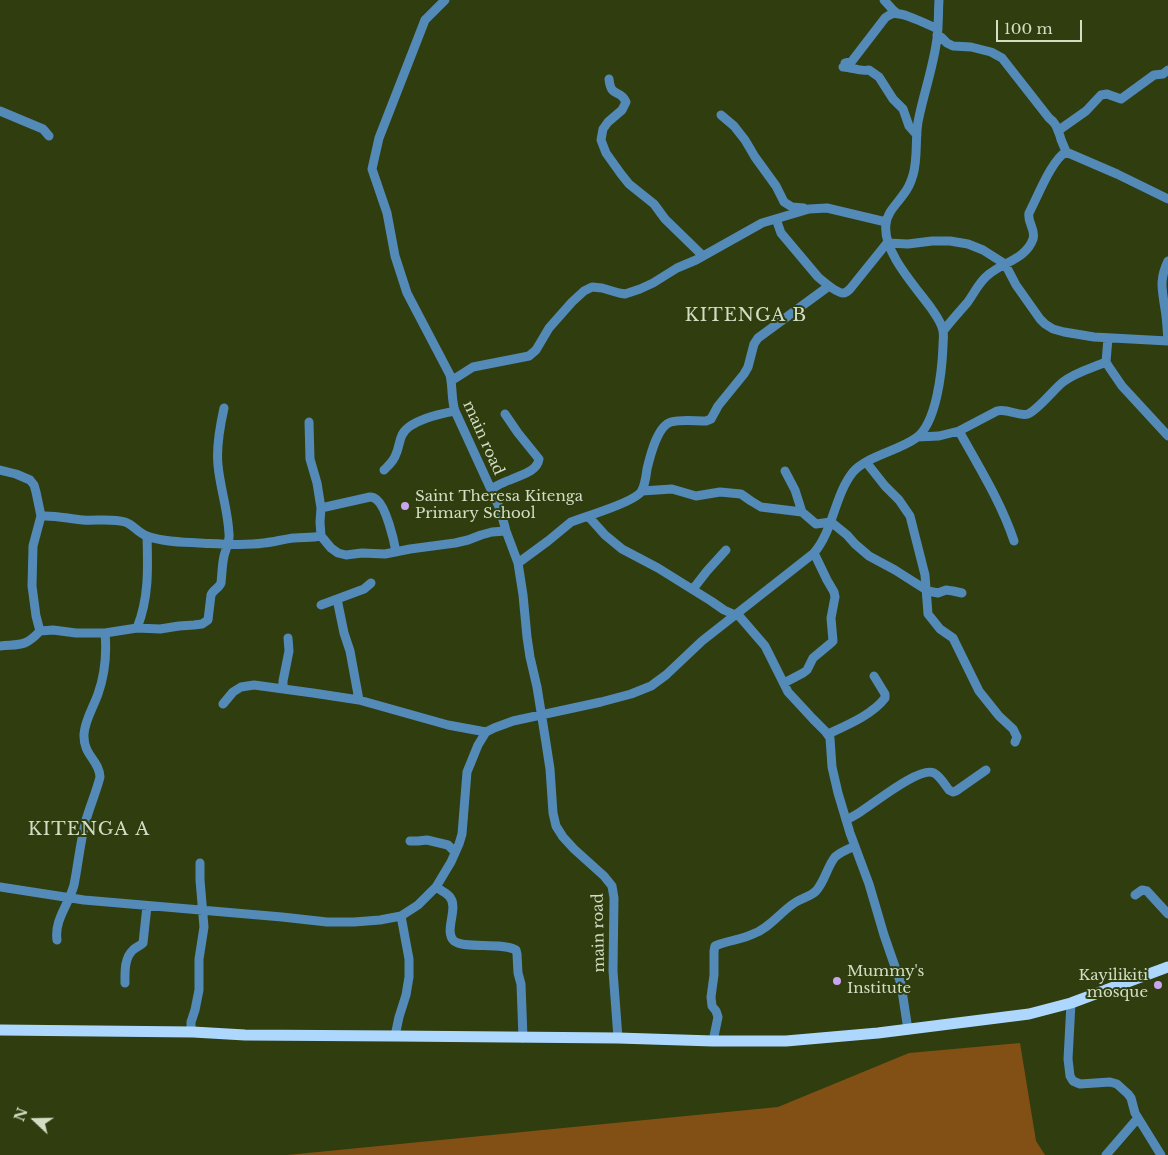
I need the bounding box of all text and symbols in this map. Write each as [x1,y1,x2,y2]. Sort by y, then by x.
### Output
scale bar [998,10,1084,42]
text: 100 m [1004,19,1053,38]
district label: KITENGA B [684,305,808,327]
street label: main road [459,398,507,478]
place label: Saint Theresa Kitenga Primary School [415,488,583,523]
marker: Saint Theresa Kitenga Primary School [399,500,411,512]
district label: KITENGA A [27,819,151,841]
street label: main road [589,893,609,973]
place label: Mummy's Institute [847,963,924,998]
place label: Kayilikiti mosque [1078,967,1148,1002]
marker: Mummy's Institute [831,975,843,987]
marker: Kayilikiti mosque [1152,979,1164,991]
north arrow [10,1095,60,1145]
text: N [10,1105,32,1124]

